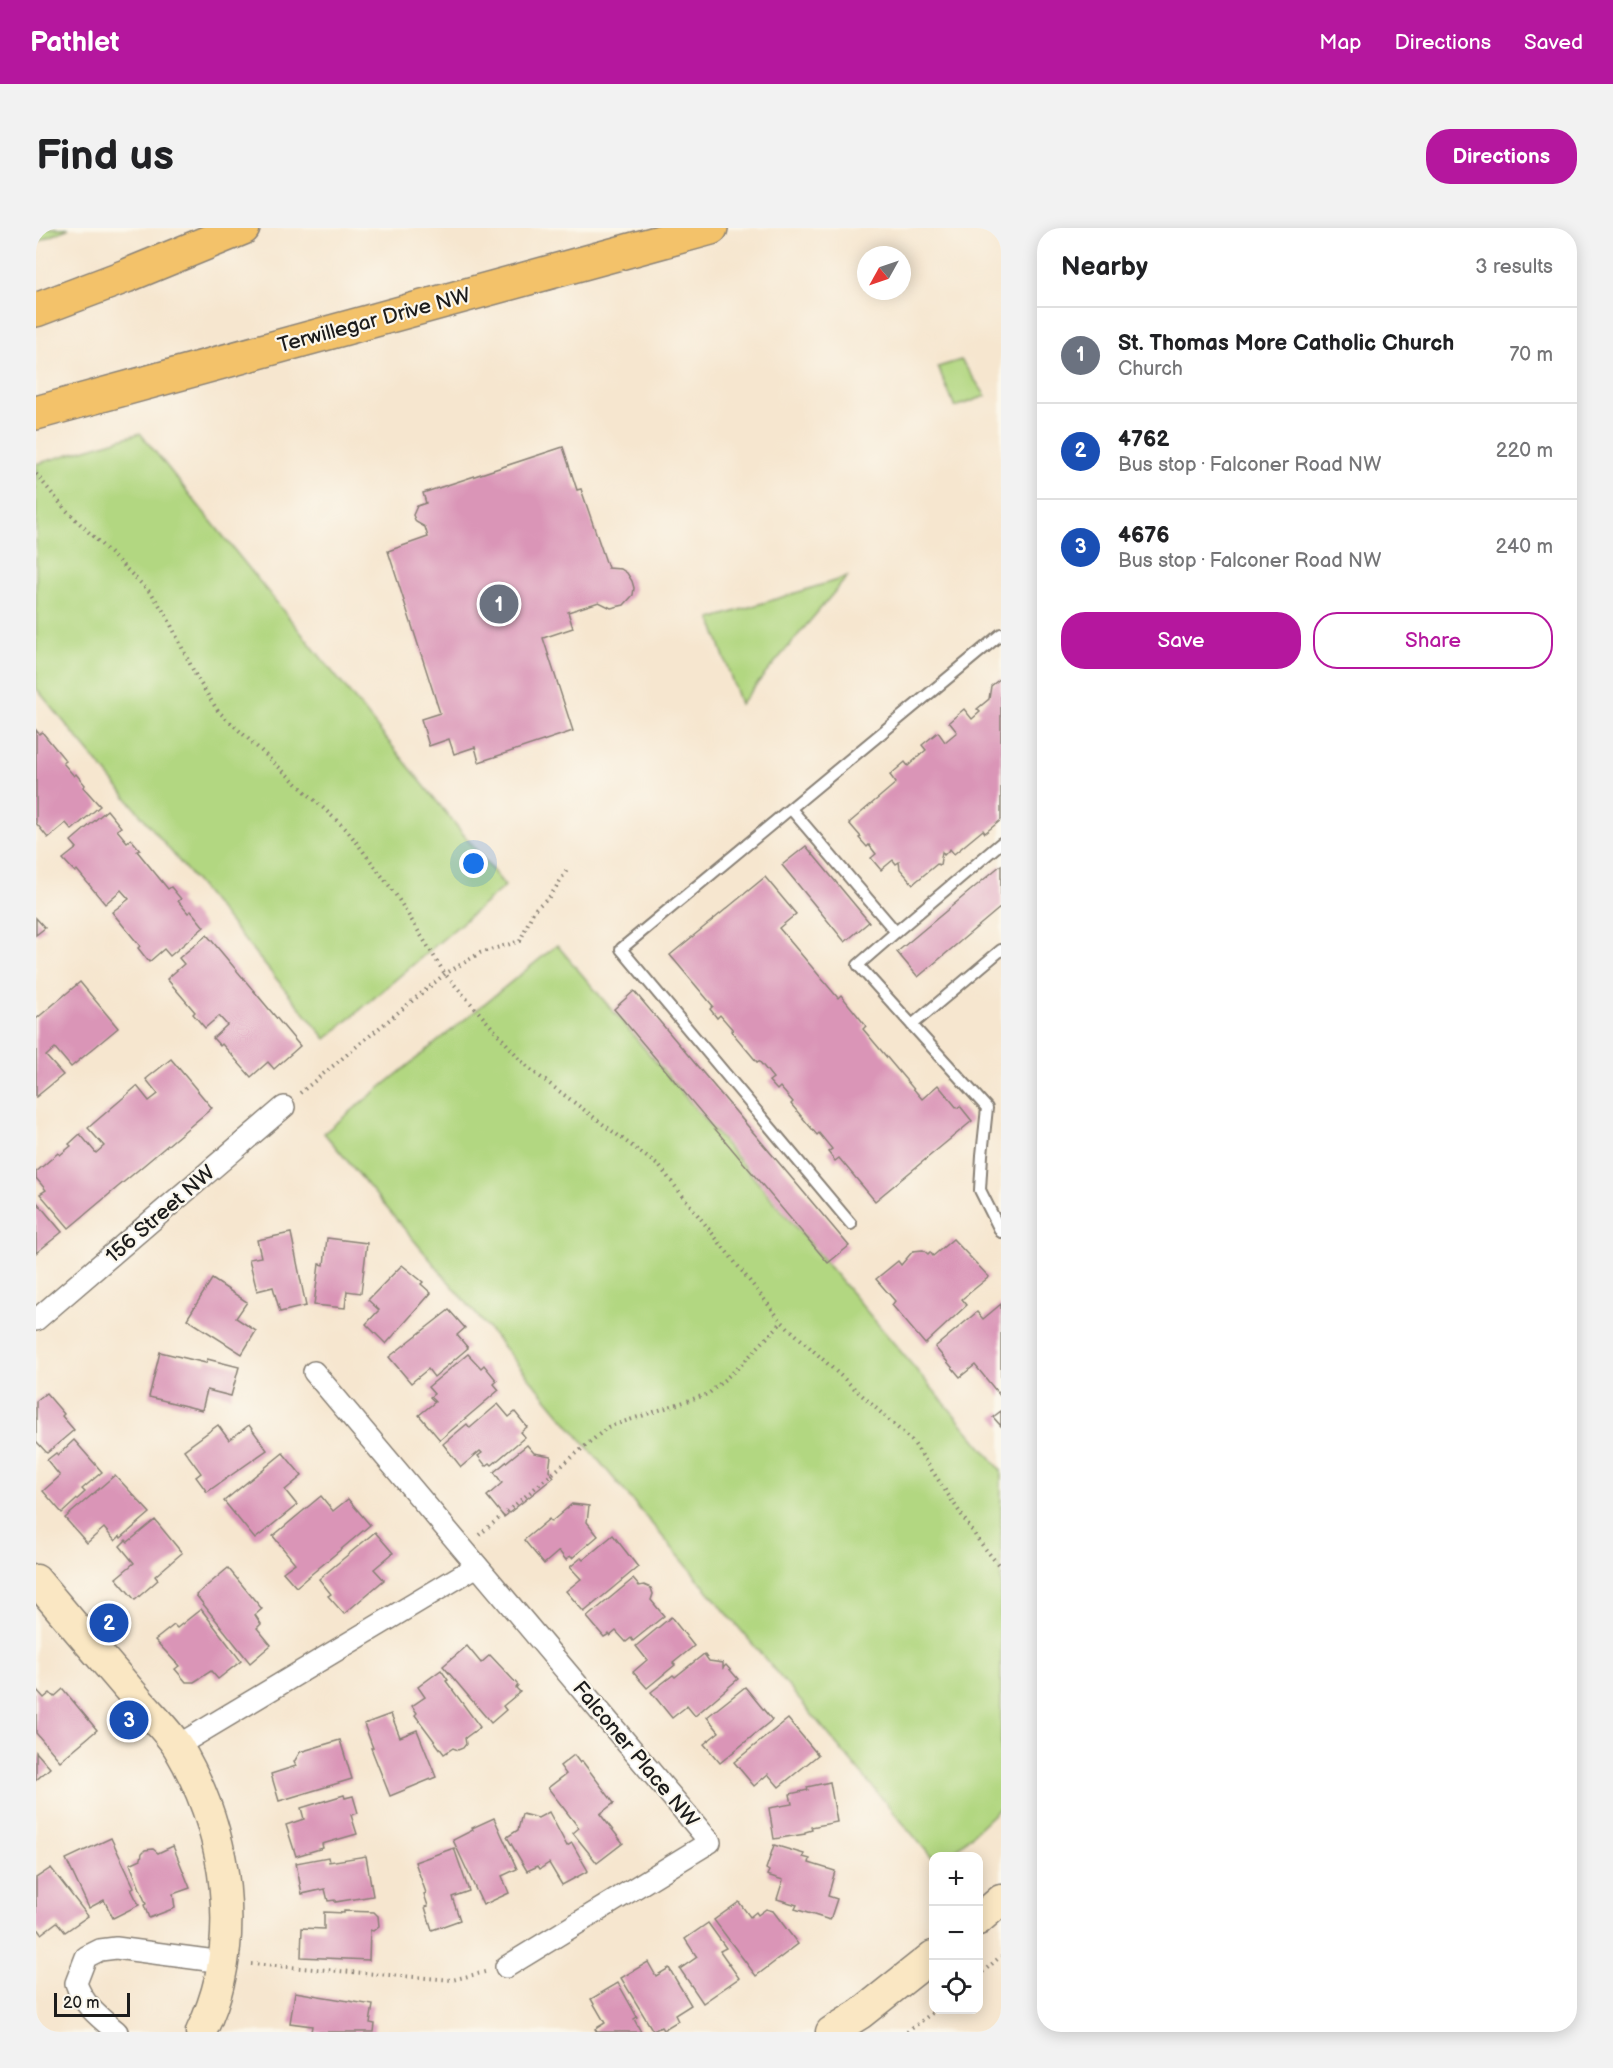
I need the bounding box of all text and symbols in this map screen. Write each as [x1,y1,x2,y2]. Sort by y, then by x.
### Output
text: Pathlet [30,26,119,59]
text: Map [1319,30,1362,55]
text: Directions [1395,30,1491,55]
text: Saved [1524,30,1583,55]
button: Directions [1426,129,1577,184]
text: Find us [36,131,174,182]
north arrow [857,246,911,300]
text: Nearby [1061,252,1148,283]
text: 3 results [1475,255,1553,279]
street label: Terwillegar Drive NW [275,283,473,358]
text: St. Thomas More Catholic Church [1118,330,1454,357]
text: 1 [1076,343,1085,367]
text: 70 m [1509,343,1553,367]
text: Church [1118,357,1183,381]
text: 4762 [1118,426,1169,453]
text: 2 [1075,439,1086,463]
text: 220 m [1496,439,1553,463]
text: Bus stop · Falconer Road NW [1118,453,1382,477]
text: 4676 [1118,522,1170,549]
text: 3 [1075,535,1086,559]
text: 240 m [1496,535,1553,559]
text: Bus stop · Falconer Road NW [1118,549,1382,573]
pin: 1 [480,582,518,626]
button: Save [1061,612,1301,669]
button: Share [1313,612,1553,669]
your location [459,849,488,878]
street label: 156 Street NW [101,1160,220,1269]
pin: 2 [90,1600,128,1646]
street label: Falconer Place NW [567,1676,704,1832]
pin: 3 [110,1698,148,1742]
map controls [929,1852,983,2014]
button: + [929,1852,983,1906]
button: − [929,1906,983,1960]
button: locate [929,1960,983,2014]
scale bar [54,1990,130,2018]
text: 20 m [63,1994,99,2013]

